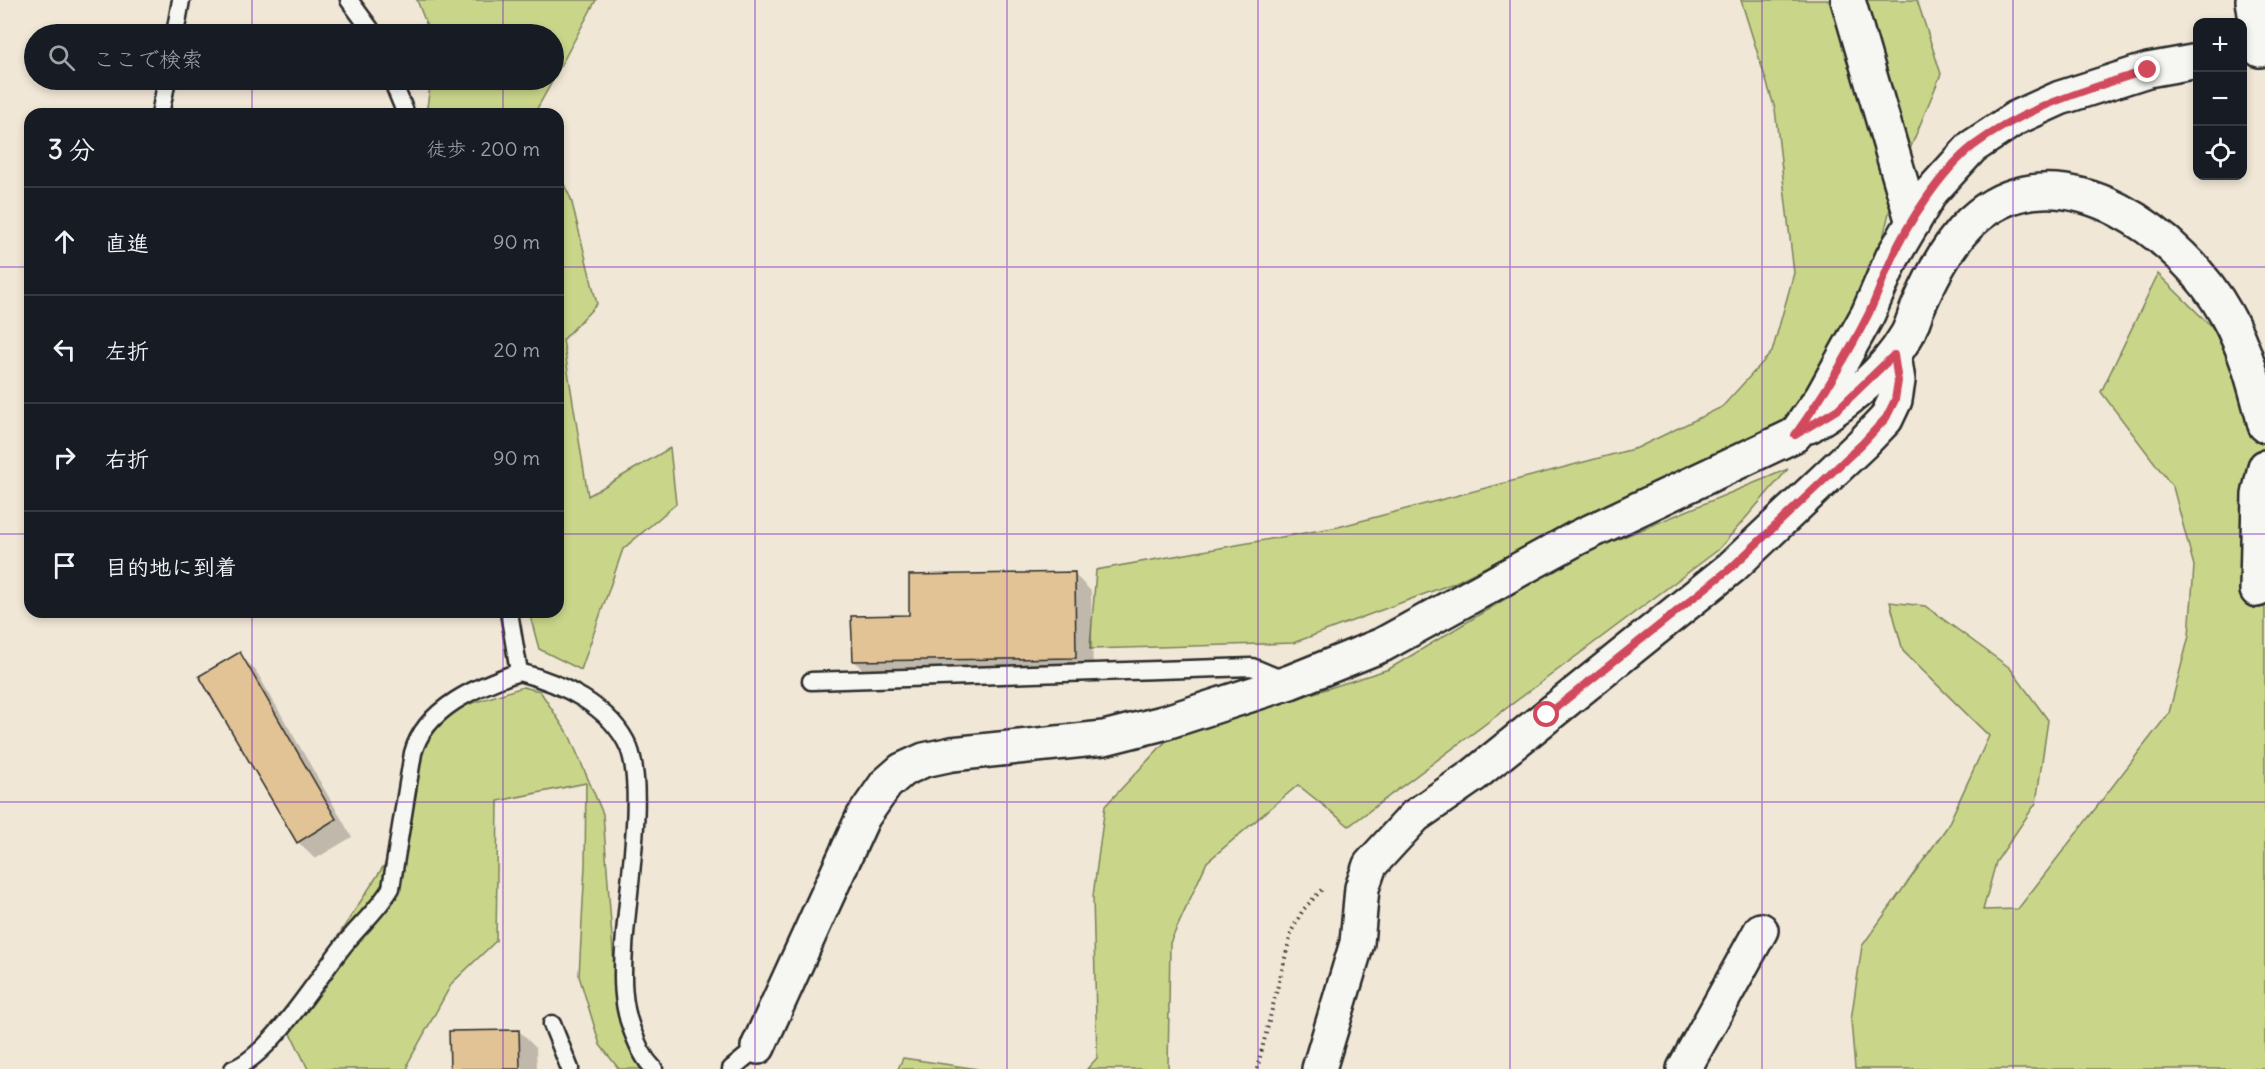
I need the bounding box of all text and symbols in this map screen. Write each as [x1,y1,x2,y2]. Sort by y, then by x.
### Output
map controls [2193,18,2247,180]
button: + [2193,18,2247,72]
search box [24,24,564,90]
icon: search [45,41,78,74]
text: ここで検索 [93,45,203,73]
route end [2134,56,2160,82]
button: − [2193,72,2247,126]
button: locate [2193,126,2247,180]
text: 3 分 [48,133,95,166]
text: 徒歩 · 200 m [426,136,540,161]
icon: ahead [48,225,81,258]
text: 直進 [105,229,149,257]
text: 90 m [493,229,540,254]
icon: left [48,333,81,366]
text: 左折 [105,337,149,365]
text: 20 m [494,337,540,362]
icon: right [48,441,81,474]
text: 右折 [105,445,149,473]
text: 90 m [493,445,540,470]
icon: arrive [48,549,81,582]
text: 目的地に到着 [105,553,237,581]
route start [1533,701,1559,727]

